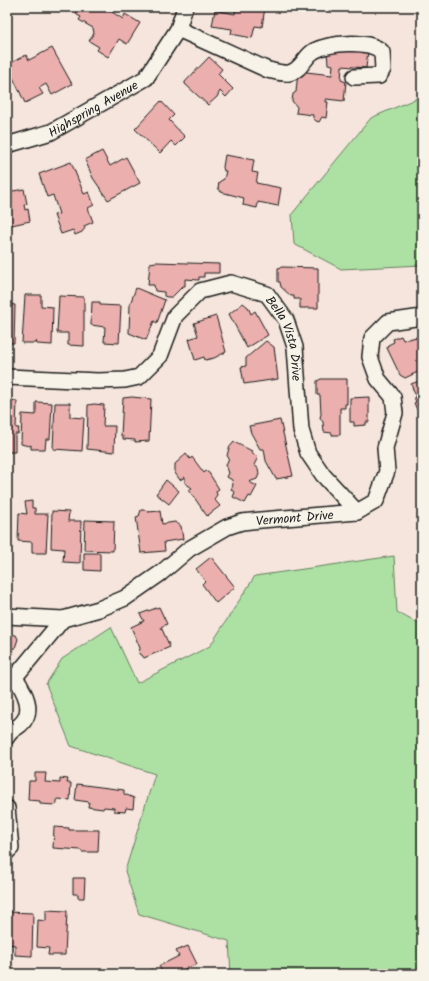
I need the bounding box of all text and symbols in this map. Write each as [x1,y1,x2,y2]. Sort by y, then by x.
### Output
street label: Highspring Avenue [45,75,143,144]
street label: Bella Vista Drive [259,292,306,382]
street label: Vermont Drive [255,505,335,532]

